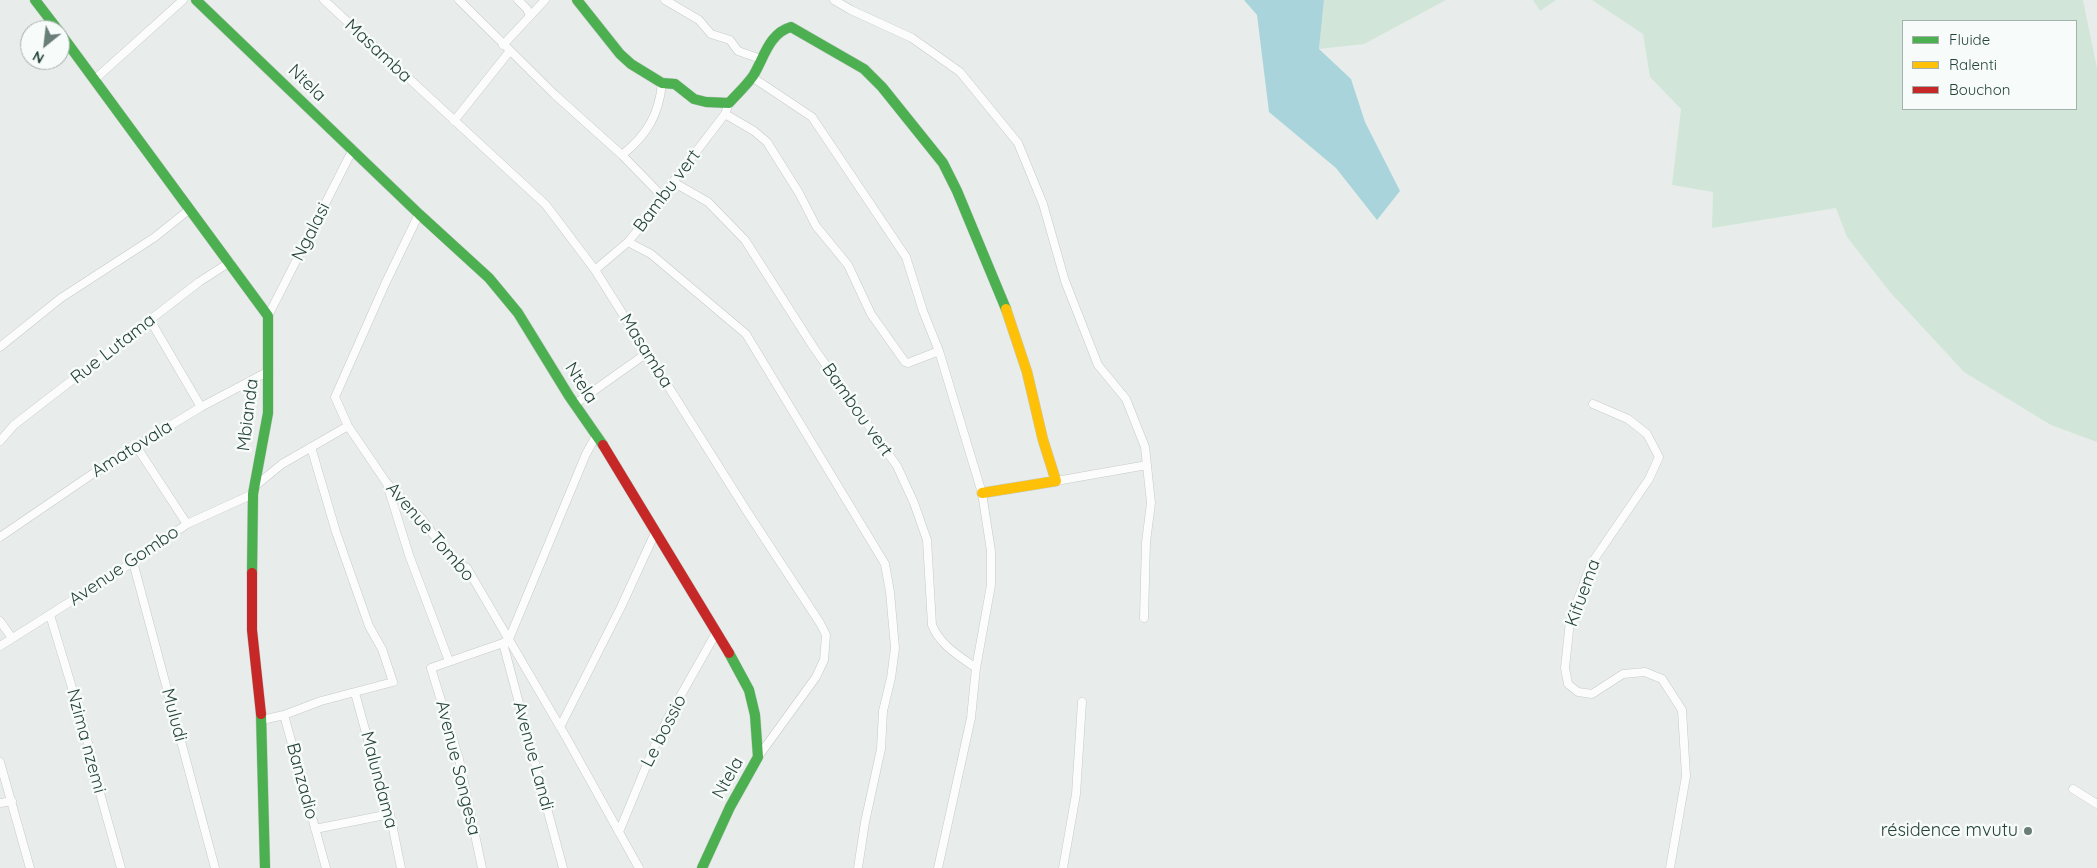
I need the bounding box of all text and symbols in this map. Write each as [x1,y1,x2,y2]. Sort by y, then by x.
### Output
street label: Masamba [340,15,416,87]
north arrow [20,20,70,70]
legend [1902,20,2077,110]
text: Fluide [1949,30,1990,49]
text: N [29,47,47,68]
text: Ralenti [1949,55,1997,74]
street label: Ntela [284,60,330,106]
text: Bouchon [1949,80,2010,99]
street label: Bambu vert [629,145,705,237]
street label: Ngalasi [287,199,335,265]
street label: Rue Lutama [66,309,160,389]
street label: Masamba [615,310,677,392]
street label: Ntela [560,359,602,407]
street label: Bambou vert [817,359,897,461]
street label: Mbianda [233,378,263,452]
street label: Amatovala [88,416,176,482]
street label: Avenue Tombo [381,478,479,586]
street label: Avenue Gombo [65,521,183,611]
street label: Kifuema [1561,556,1605,630]
street label: Nzima nzemi [62,686,110,796]
street label: Muludi [157,686,191,744]
street label: Le bossio [637,691,691,771]
street label: Avenue Songesa [431,698,485,838]
street label: Avenue Landi [508,699,558,813]
street label: Malundama [356,729,402,831]
street label: Banzadio [281,740,323,822]
street label: Ntela [708,753,748,803]
place label: résidence mvutu [1881,820,2018,842]
marker: résidence mvutu [2022,825,2034,837]

